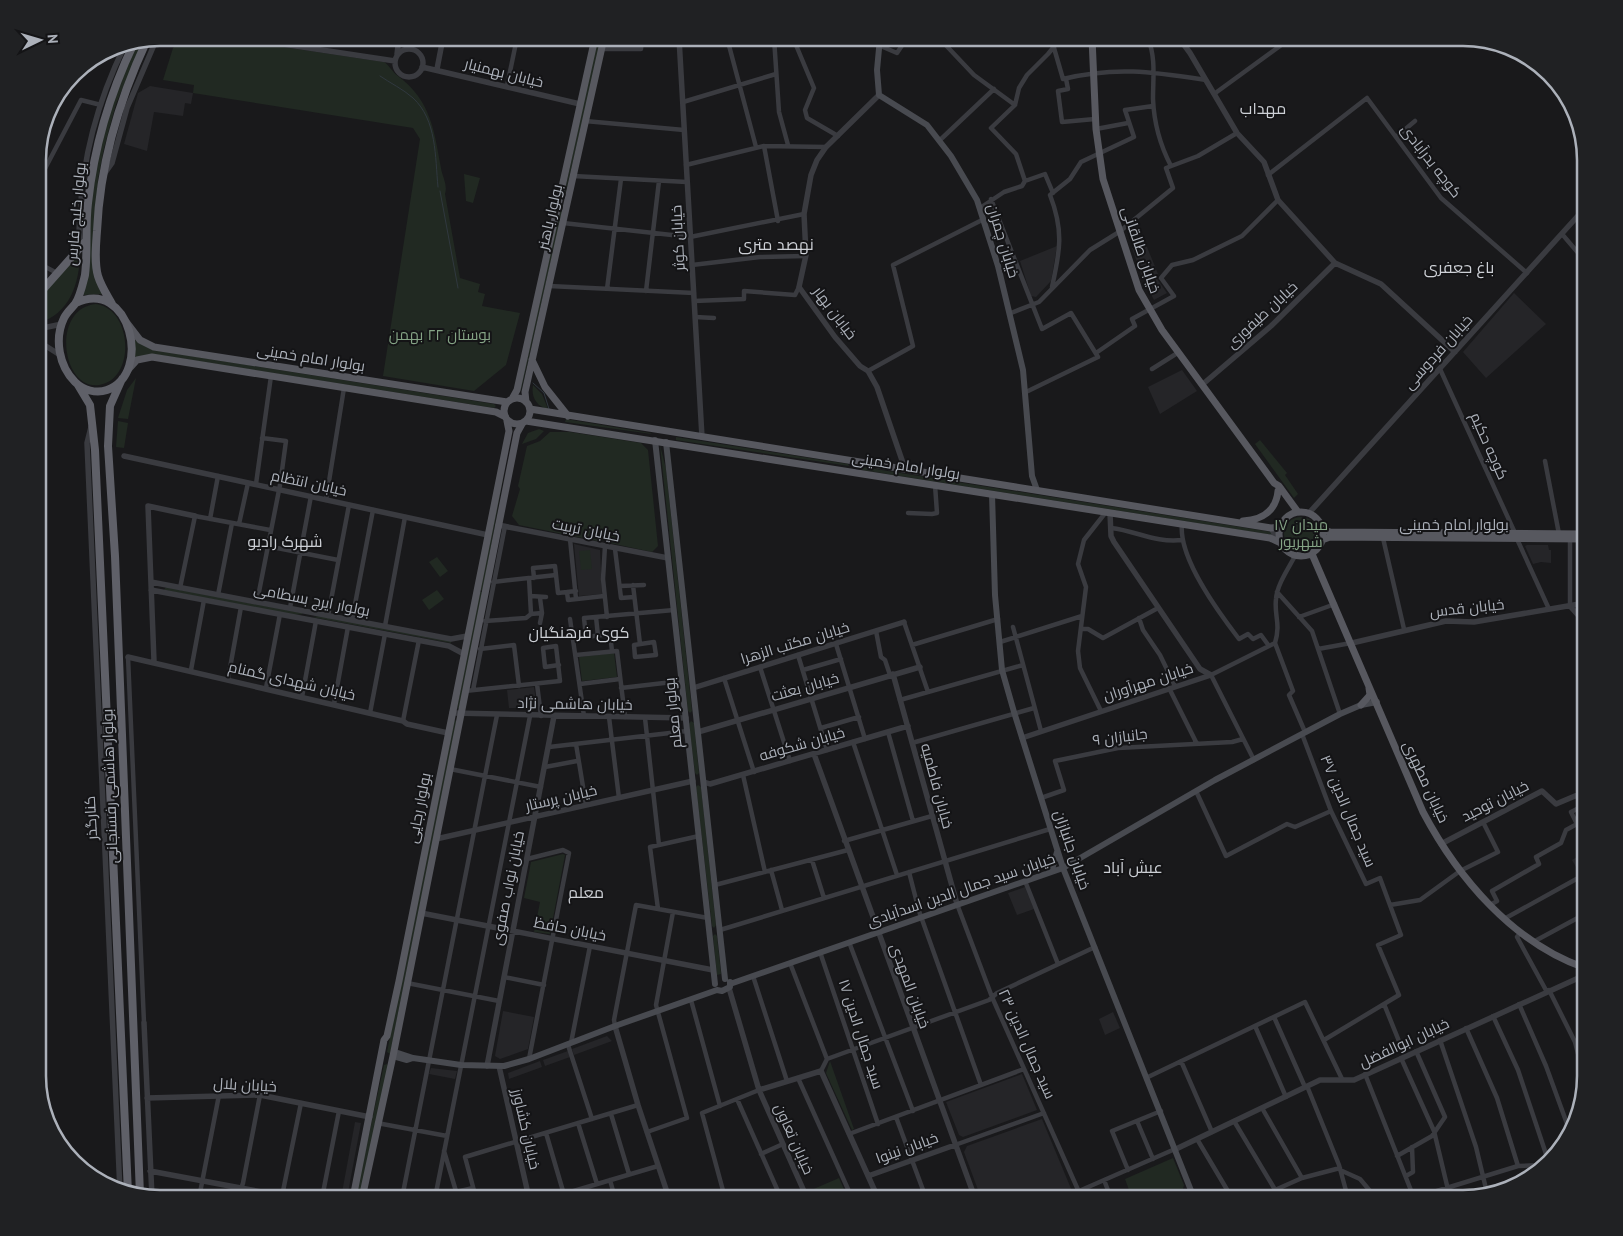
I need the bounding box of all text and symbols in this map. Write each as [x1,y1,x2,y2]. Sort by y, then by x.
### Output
north arrow [15,15,65,65]
text: N [44,33,62,44]
street label: خیابان بهمنیار [461,53,546,92]
district label: مهداب [1240,98,1286,119]
street label: کوچه بدرآبادی [1396,120,1466,202]
street label: بولوار خلیج فارس [62,161,91,267]
street label: بولوار باهنر [533,182,566,253]
street label: خیابان چمران [982,201,1024,281]
street label: خیابان کوثر [666,204,690,273]
street label: خیابان طالقانی [1117,204,1165,296]
district label: نهصد متری [738,234,814,255]
district label: باغ جعفری [1424,257,1494,279]
street label: خیابان طیفوری [1222,277,1302,353]
street label: خیابان بهار [808,281,862,344]
street label: خیابان فردوسی [1399,310,1477,394]
park label: بوستان ۲۲ بهمن [389,325,491,345]
street label: بولوار امام خمینی [255,340,367,376]
street label: کوچه حکیم [1465,409,1513,483]
street label: بولوار امام خمینی [850,448,962,484]
street label: خیابان انتظام [269,465,349,501]
street label: خیابان تربیت [550,514,622,546]
park label: میدان ۱۷ شهریور [1274,515,1328,552]
street label: بولوار امام خمینی [1399,515,1509,535]
district label: شهرک رادیو [247,531,323,552]
street label: بولوار ایرج بسطامی [252,579,372,622]
street label: خیابان قدس [1429,594,1505,622]
street label: خیابان مکتب الزهرا [738,617,852,669]
district label: کوی فرهنگیان [528,622,630,643]
street label: خیابان شهدای گمنام [226,657,358,705]
street label: خیابان مهرآوران [1100,658,1196,706]
street label: خیابان بعثت [769,668,841,706]
street label: بولوار معلم [659,677,687,749]
street label: خیابان هاشمی نژاد [517,693,633,715]
street label: بولوار هاشمی رفسنجانی [97,708,123,864]
street label: خیابان شکوفه [757,722,847,766]
street label: جانبازان ۹ [1091,724,1149,750]
street label: خیابان مطهری [1398,738,1454,826]
street label: خیابان فاطمیه [916,741,958,831]
street label: سید جمال الدین ۳۷ [1315,752,1381,870]
street label: بولوار رجایی [402,771,436,845]
street label: خیابان توحید [1458,776,1532,826]
street label: خیابان پرستار [522,780,599,816]
street label: کنارگذر [80,795,101,842]
street label: خیابان جانبازان [1049,807,1095,893]
street label: خیابان نواب صفوی [487,829,529,947]
street label: خیابان سید جمال الدین اسدآبادی [864,848,1058,932]
district label: عیش آباد [1103,857,1163,878]
district label: معلم [568,882,604,904]
street label: خیابان حافظ [532,912,608,946]
street label: خیابان المهدی [885,941,935,1031]
street label: سید جمال الدین ۱۷ [834,977,888,1091]
street label: سید جمال الدین ۲۳ [994,986,1060,1102]
street label: خیابان ابوالفضل [1356,1013,1452,1073]
street label: خیابان بلال [213,1073,277,1097]
street label: خیابان کشاورز [507,1086,545,1171]
street label: خیابان تعاون [769,1100,819,1178]
street label: خیابان نینوا [873,1127,941,1169]

